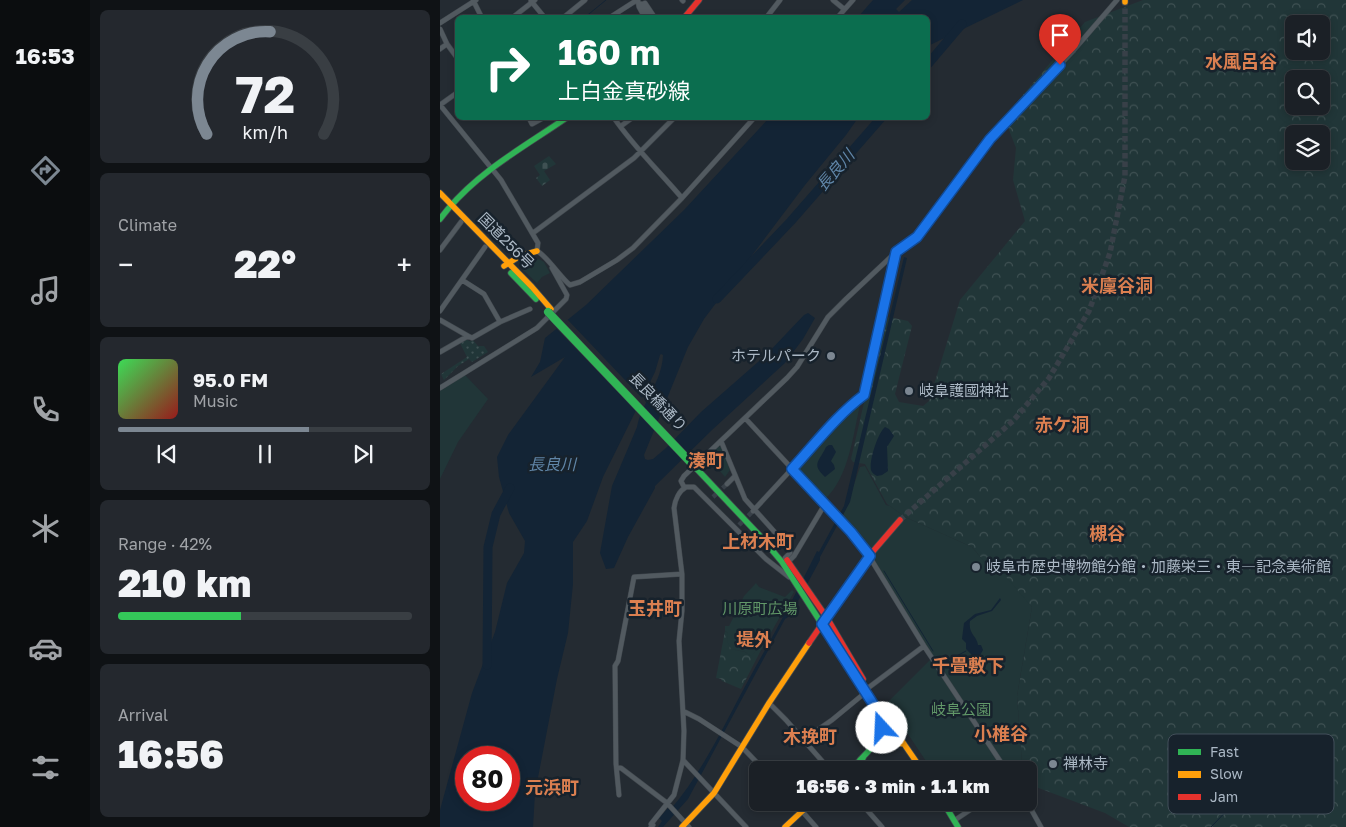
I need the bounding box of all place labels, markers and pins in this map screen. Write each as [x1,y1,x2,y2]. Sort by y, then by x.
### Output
pin [1039,14,1081,65]
place label: ホテルパーク [731,346,821,364]
marker: ホテルパーク [825,350,837,362]
place label: 岐阜護國神社 [919,381,1009,399]
marker: 岐阜護國神社 [903,385,915,397]
place label: 岐阜市歴史博物館分館・加藤栄三・東―記念美術館 [986,557,1331,575]
marker: 岐阜市歴史博物館分館・加藤栄三・東―記念美術館 [970,561,982,573]
place label: 禅林寺 [1063,754,1108,772]
marker: 禅林寺 [1047,758,1059,770]

